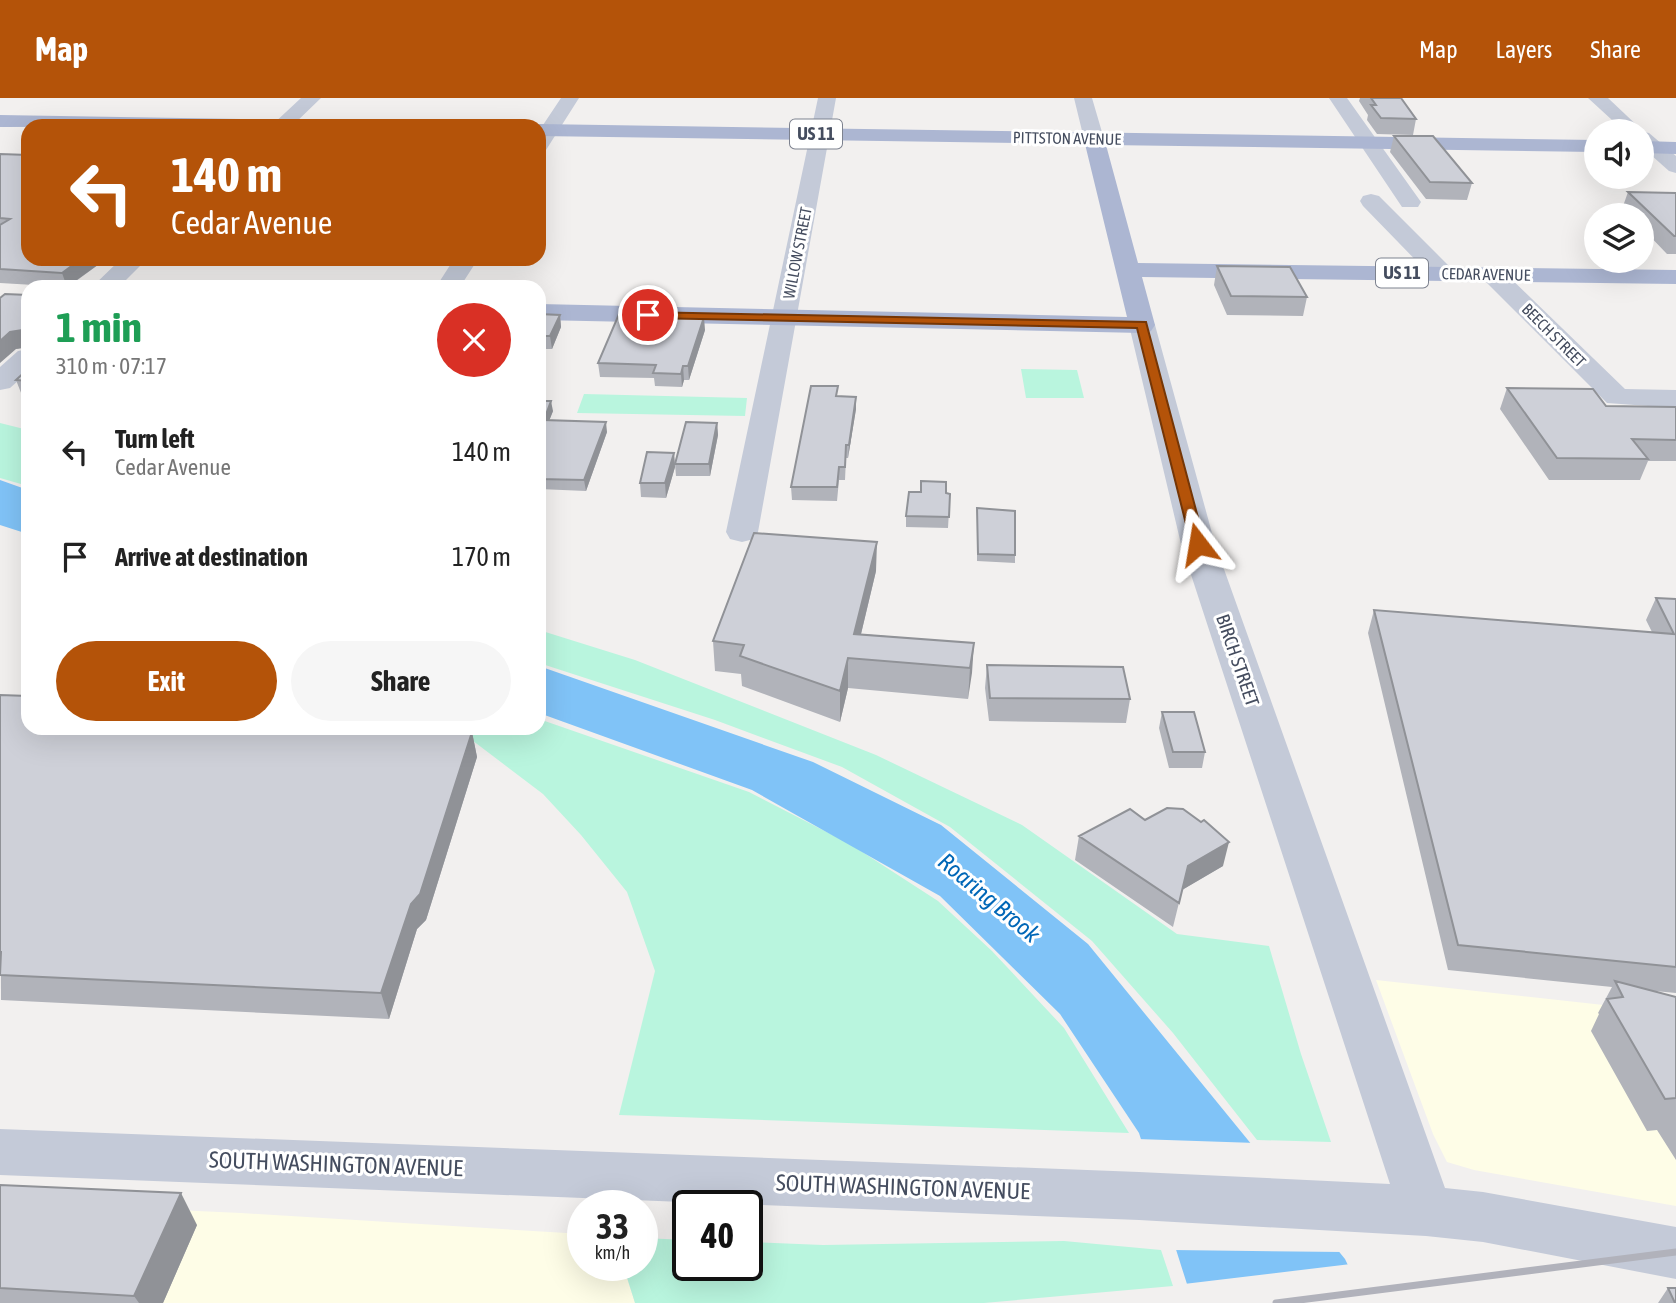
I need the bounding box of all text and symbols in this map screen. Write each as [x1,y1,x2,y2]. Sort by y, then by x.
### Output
text: Map [35,30,88,68]
text: Map [1419,36,1458,63]
text: Layers [1496,36,1552,63]
text: Share [1590,36,1641,63]
map controls [1584,119,1654,273]
button: sound [1584,119,1654,189]
road number: US 11 [790,120,842,149]
street label: PITTSTON AVENUE [1013,128,1121,148]
text: 140 m [171,146,282,202]
icon: left [56,147,147,238]
button: layers [1584,203,1654,273]
text: Cedar Avenue [171,204,332,241]
street label: WILLOW STREET [779,206,815,300]
road number: US 11 [1376,258,1428,288]
street label: CEDAR AVENUE [1441,264,1531,284]
pin [618,285,678,345]
icon: arrive [629,296,667,334]
street label: BEECH STREET [1519,300,1589,370]
text: 1 min [56,303,142,351]
button: close [437,303,511,377]
text: 310 m · 07:17 [56,353,167,379]
text: Turn left [115,424,195,454]
icon: left [56,433,94,471]
text: 140 m [452,437,511,467]
text: Cedar Avenue [115,454,231,480]
position arrow [1161,507,1235,581]
icon: arrive [56,538,94,576]
text: Arrive at destination [115,542,308,572]
text: 170 m [452,542,511,572]
street label: BIRCH STREET [1212,611,1264,709]
button: Exit [56,641,277,721]
button: Share [291,641,511,721]
water label: Roaring Brook [933,847,1046,948]
street label: SOUTH WASHINGTON AVENUE [209,1147,464,1181]
street label: SOUTH WASHINGTON AVENUE [776,1170,1031,1204]
speed limit sign: 40 [672,1190,763,1281]
text: 33 [596,1206,629,1246]
text: km/h [595,1242,630,1263]

